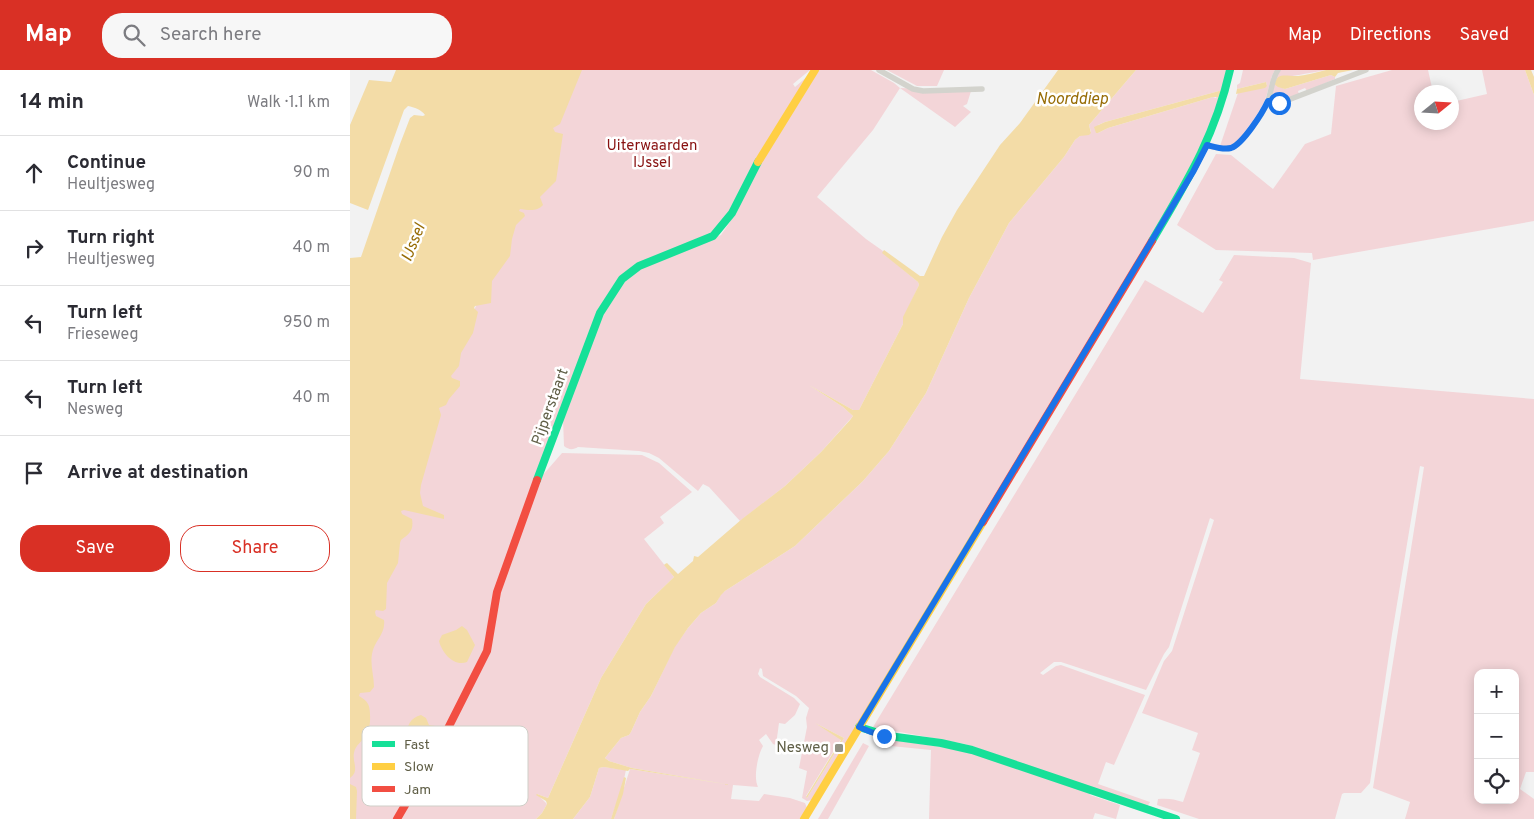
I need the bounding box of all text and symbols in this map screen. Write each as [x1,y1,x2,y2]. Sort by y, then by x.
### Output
search box [102,13,452,58]
text: Map [25,20,72,50]
icon: search [120,21,148,49]
text: Search here [160,23,261,47]
text: Map [1288,24,1322,47]
text: Directions [1350,24,1432,47]
text: Saved [1460,24,1509,47]
north arrow [1414,85,1459,130]
text: 14 min [20,89,84,116]
water label: Noorddiep [1036,90,1108,110]
route start [1268,92,1291,115]
text: Walk · 1.1 km [247,93,330,113]
park label: Uiterwaarden IJssel [607,137,697,173]
text: Continue [67,151,146,175]
icon: ahead [20,159,48,187]
text: 90 m [293,163,330,183]
text: Heultjesweg [67,175,155,195]
water label: IJssel [397,220,431,265]
text: Turn right [67,226,155,250]
icon: right [20,234,48,262]
text: 40 m [292,238,330,258]
text: Heultjesweg [67,250,155,270]
text: Turn left [67,301,143,325]
icon: left [20,309,48,337]
text: 950 m [283,313,330,333]
text: Frieseweg [67,325,138,345]
street label: Pijperstaart [528,366,574,448]
text: Turn left [67,376,143,400]
icon: left [20,384,48,412]
text: 40 m [292,388,330,408]
text: Nesweg [67,400,123,420]
icon: arrive [20,459,48,487]
text: Arrive at destination [67,461,248,485]
button: Save [20,525,170,572]
button: Share [180,525,330,572]
map controls [1474,669,1519,804]
button: + [1474,669,1519,714]
button: − [1474,714,1519,759]
route end [873,725,896,748]
legend [362,726,528,806]
text: Fast [404,737,430,754]
place label: Nesweg [776,739,829,758]
marker: Nesweg [833,742,845,754]
text: Slow [404,759,434,776]
button: locate [1474,759,1519,804]
text: Jam [404,782,431,799]

